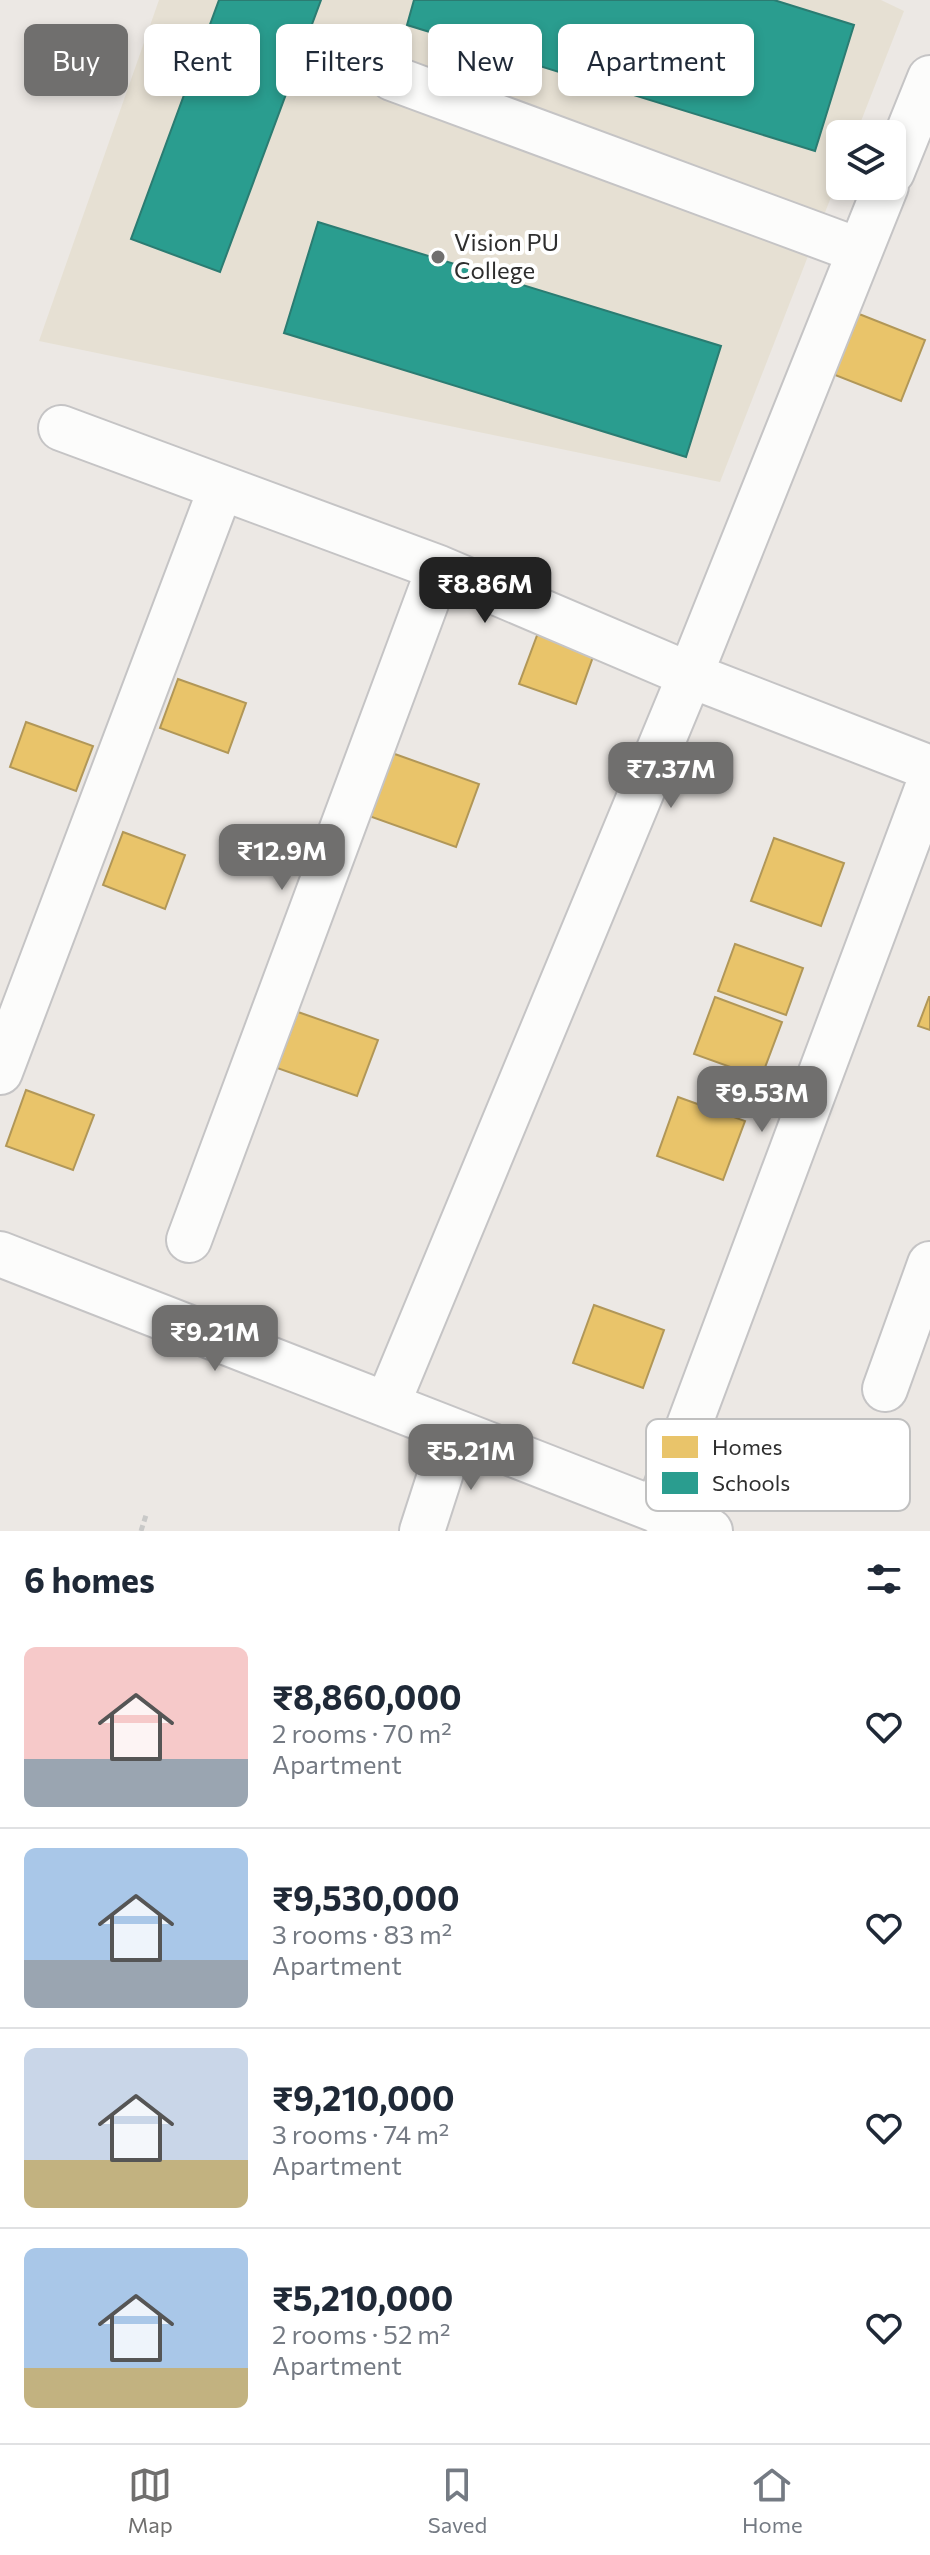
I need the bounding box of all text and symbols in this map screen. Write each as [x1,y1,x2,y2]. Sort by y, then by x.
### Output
chip: Buy [24,24,128,96]
chip: Rent [144,24,260,96]
chip: Filters [276,24,412,96]
chip: New [428,24,542,96]
chip: Apartment [558,24,754,96]
map controls [826,120,906,200]
button: layers [826,120,906,200]
place label: Vision PU College [454,227,559,284]
marker: Vision PU College [429,248,447,266]
pin: ₹8.86M [420,557,550,625]
text: ₹8.86M [437,567,533,598]
pin: ₹7.37M [606,742,736,810]
text: ₹7.37M [626,752,716,783]
pin: ₹12.9M [217,824,347,892]
text: ₹12.9M [237,834,327,865]
pin: ₹9.53M [697,1066,827,1134]
text: ₹9.53M [715,1076,809,1107]
pin: ₹9.21M [150,1305,280,1373]
text: ₹9.21M [170,1315,260,1346]
legend [646,1419,910,1511]
pin: ₹5.21M [406,1424,536,1492]
text: Homes [712,1433,782,1460]
text: ₹5.21M [426,1434,516,1465]
text: Schools [712,1469,790,1496]
icon: filters [862,1557,906,1601]
text: 6 homes [24,1558,155,1600]
text: ₹8,860,000 [272,1675,462,1717]
icon: home [88,1679,184,1775]
icon: heart [862,1705,906,1749]
text: 2 rooms · 70 m² [272,1717,452,1748]
text: Apartment [272,1748,402,1779]
text: ₹9,530,000 [272,1876,460,1918]
icon: home [88,1880,184,1976]
icon: heart [862,1906,906,1950]
text: 3 rooms · 83 m² [272,1918,452,1949]
text: Apartment [272,1949,402,1980]
text: ₹9,210,000 [272,2076,455,2118]
icon: home [88,2080,184,2176]
icon: heart [862,2106,906,2150]
text: 3 rooms · 74 m² [272,2118,449,2149]
text: Apartment [272,2149,402,2180]
text: ₹5,210,000 [272,2276,453,2318]
icon: home [88,2280,184,2376]
icon: heart [862,2306,906,2350]
text: 2 rooms · 52 m² [272,2318,450,2349]
text: Apartment [272,2349,402,2380]
tab: Map [127,2463,173,2538]
tab: Saved [428,2463,487,2538]
tab: Home [742,2463,803,2538]

